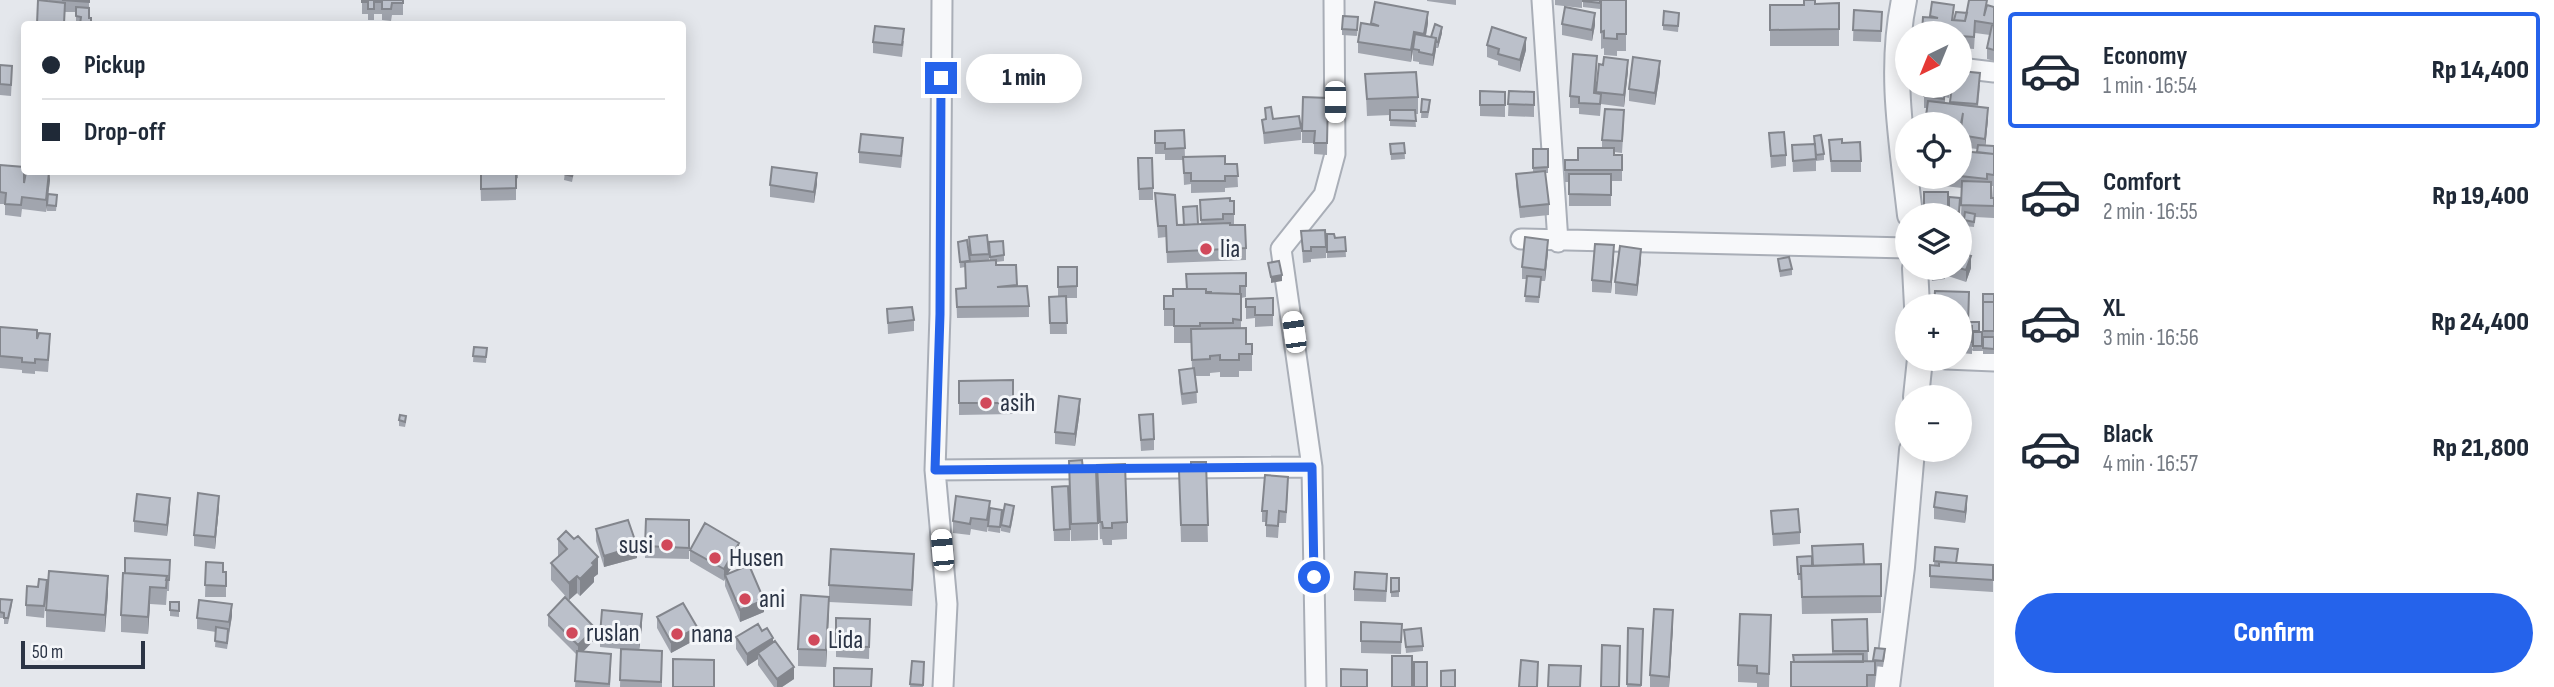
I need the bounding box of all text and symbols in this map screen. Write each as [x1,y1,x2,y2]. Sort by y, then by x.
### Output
north arrow [1895,21,1972,98]
map controls [1895,21,1972,462]
icon: car [2019,39,2082,102]
text: Economy [2103,41,2187,72]
text: Pickup [84,50,146,81]
callout: 1 min [965,54,1081,102]
text: Rp 14,400 [2432,55,2529,86]
route end [925,62,957,94]
text: 1 min [1002,64,1046,92]
text: 1 min · 16:54 [2103,72,2197,100]
car [1325,81,1346,123]
button: locate [1895,112,1972,189]
text: Drop-off [84,117,165,148]
icon: car [2019,165,2082,228]
text: Comfort [2103,167,2181,198]
text: Rp 19,400 [2432,181,2529,212]
text: 2 min · 16:55 [2103,198,2198,226]
button: layers [1895,203,1972,280]
place label: lia [1220,234,1240,265]
marker: lia [1198,241,1214,257]
icon: car [2019,291,2082,354]
text: XL [2103,293,2125,324]
button: + [1895,294,1972,371]
text: Rp 24,400 [2431,307,2529,338]
car [1281,310,1308,354]
text: 3 min · 16:56 [2103,324,2199,352]
button: − [1895,385,1972,462]
place label: asih [1000,388,1035,419]
marker: asih [978,395,994,411]
icon: car [2019,417,2082,480]
text: Black [2103,419,2153,450]
text: Rp 21,800 [2432,433,2529,464]
text: 4 min · 16:57 [2103,450,2198,478]
car [930,528,955,572]
place label: susi [619,530,653,561]
marker: susi [659,537,675,553]
place label: Husen [729,543,784,574]
marker: Husen [707,550,723,566]
route start [1298,561,1330,593]
place label: ani [759,584,785,615]
marker: ani [737,591,753,607]
button: Confirm [2015,593,2533,673]
place label: ruslan [586,618,640,649]
place label: nana [691,619,733,650]
marker: ruslan [564,625,580,641]
place label: Lida [828,625,863,656]
marker: nana [669,626,685,642]
marker: Lida [806,632,822,648]
scale bar [21,638,145,670]
text: 50 m [32,641,63,664]

